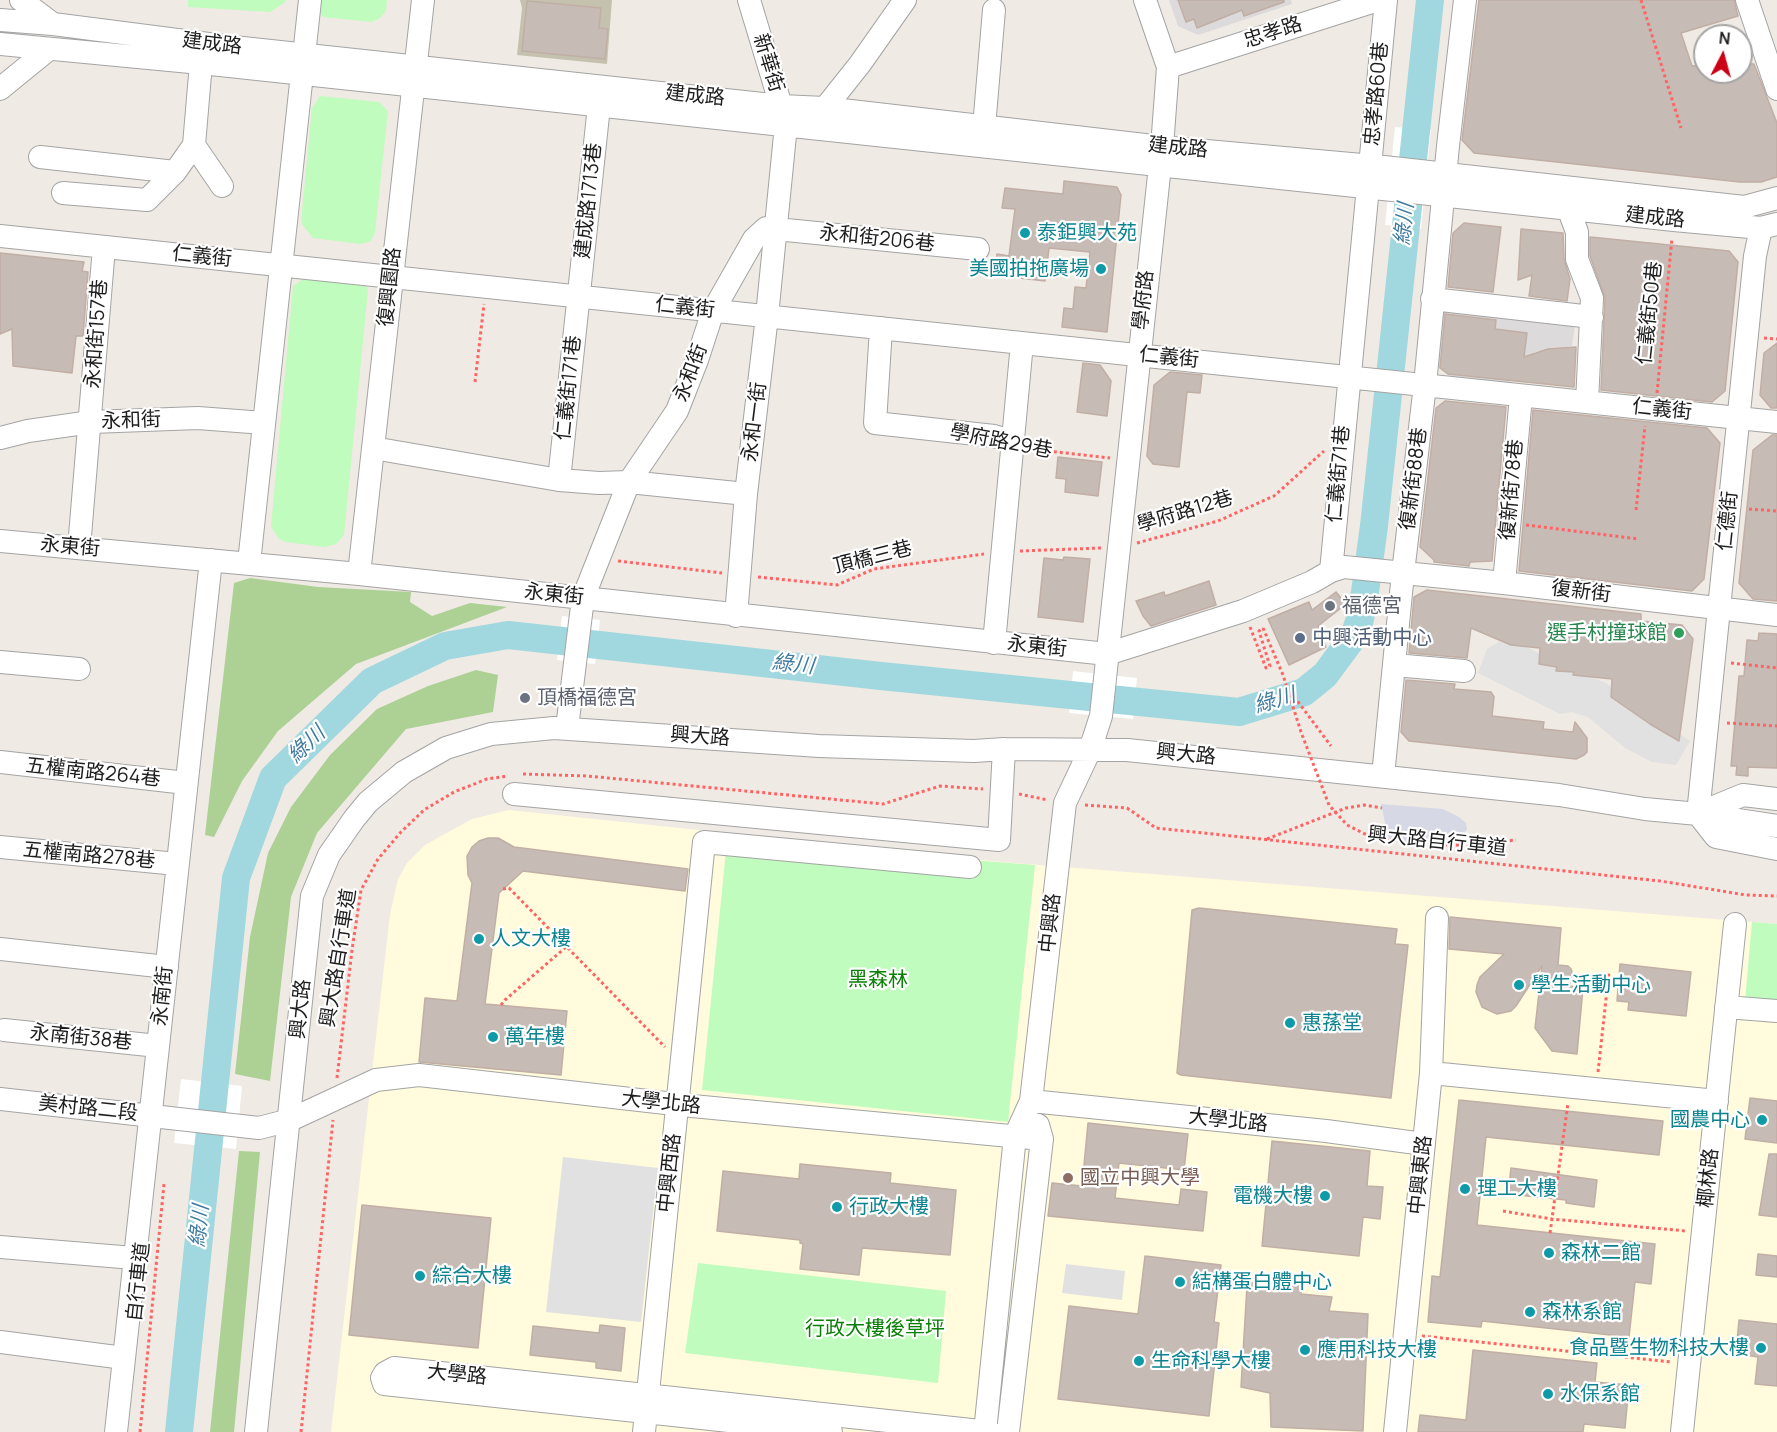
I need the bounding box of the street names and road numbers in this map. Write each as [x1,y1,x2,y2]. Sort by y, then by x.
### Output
street label: 忠孝路 [1241,12,1305,54]
street label: 建成路 [181,28,243,60]
street label: 新華街 [748,31,788,95]
street label: 忠孝路60巷 [1360,41,1394,147]
street label: 建成路 [664,81,726,111]
street label: 建成路 [1147,133,1209,163]
street label: 建成路1713巷 [571,142,607,260]
street label: 建成路 [1624,203,1686,233]
street label: 永和街206巷 [818,221,936,257]
street label: 仁義街 [171,242,233,272]
street label: 復興園路 [374,246,406,328]
street label: 仁義街50巷 [1633,260,1667,366]
street label: 學府路 [1129,269,1159,331]
street label: 永和街157巷 [81,279,113,389]
street label: 仁義街 [654,293,716,323]
street label: 仁義街171巷 [552,334,586,442]
street label: 永和街 [669,341,713,405]
street label: 仁義街 [1138,343,1200,373]
street label: 永和一街 [738,381,772,463]
street label: 仁義街 [1631,395,1693,425]
street label: 永和街 [101,408,161,434]
street label: 學府路29巷 [948,420,1054,464]
street label: 仁義街71巷 [1323,424,1355,524]
street label: 復新街88巷 [1396,426,1432,532]
street label: 復新街78巷 [1496,438,1528,542]
street label: 學府路12巷 [1134,486,1236,538]
street label: 仁德街 [1713,490,1743,552]
street label: 永東街 [39,532,101,562]
street label: 頂橋三巷 [831,537,915,579]
street label: 復新街 [1550,576,1612,608]
street label: 永東街 [523,580,585,610]
street label: 永東街 [1006,632,1068,662]
street label: 興大路 [669,723,731,751]
street label: 興大路 [1155,740,1217,770]
street label: 五權南路264巷 [24,754,162,792]
street label: 興大路自行車道 [1366,823,1508,861]
street label: 五權南路278巷 [22,838,156,874]
street label: 興大路自行車道 [316,887,362,1029]
street label: 中興路 [1036,892,1066,954]
street label: 永南街 [148,965,178,1027]
street label: 興大路 [286,978,316,1040]
street label: 永南街38巷 [29,1021,133,1055]
street label: 大學北路 [620,1087,702,1119]
street label: 美村路二段 [37,1092,139,1126]
street label: 大學北路 [1187,1105,1269,1137]
street label: 中興西路 [654,1132,686,1214]
street label: 中興東路 [1405,1134,1437,1216]
street label: 椰林路 [1694,1147,1724,1209]
street label: 自行車道 [123,1241,155,1323]
street label: 大學路 [426,1360,488,1390]

